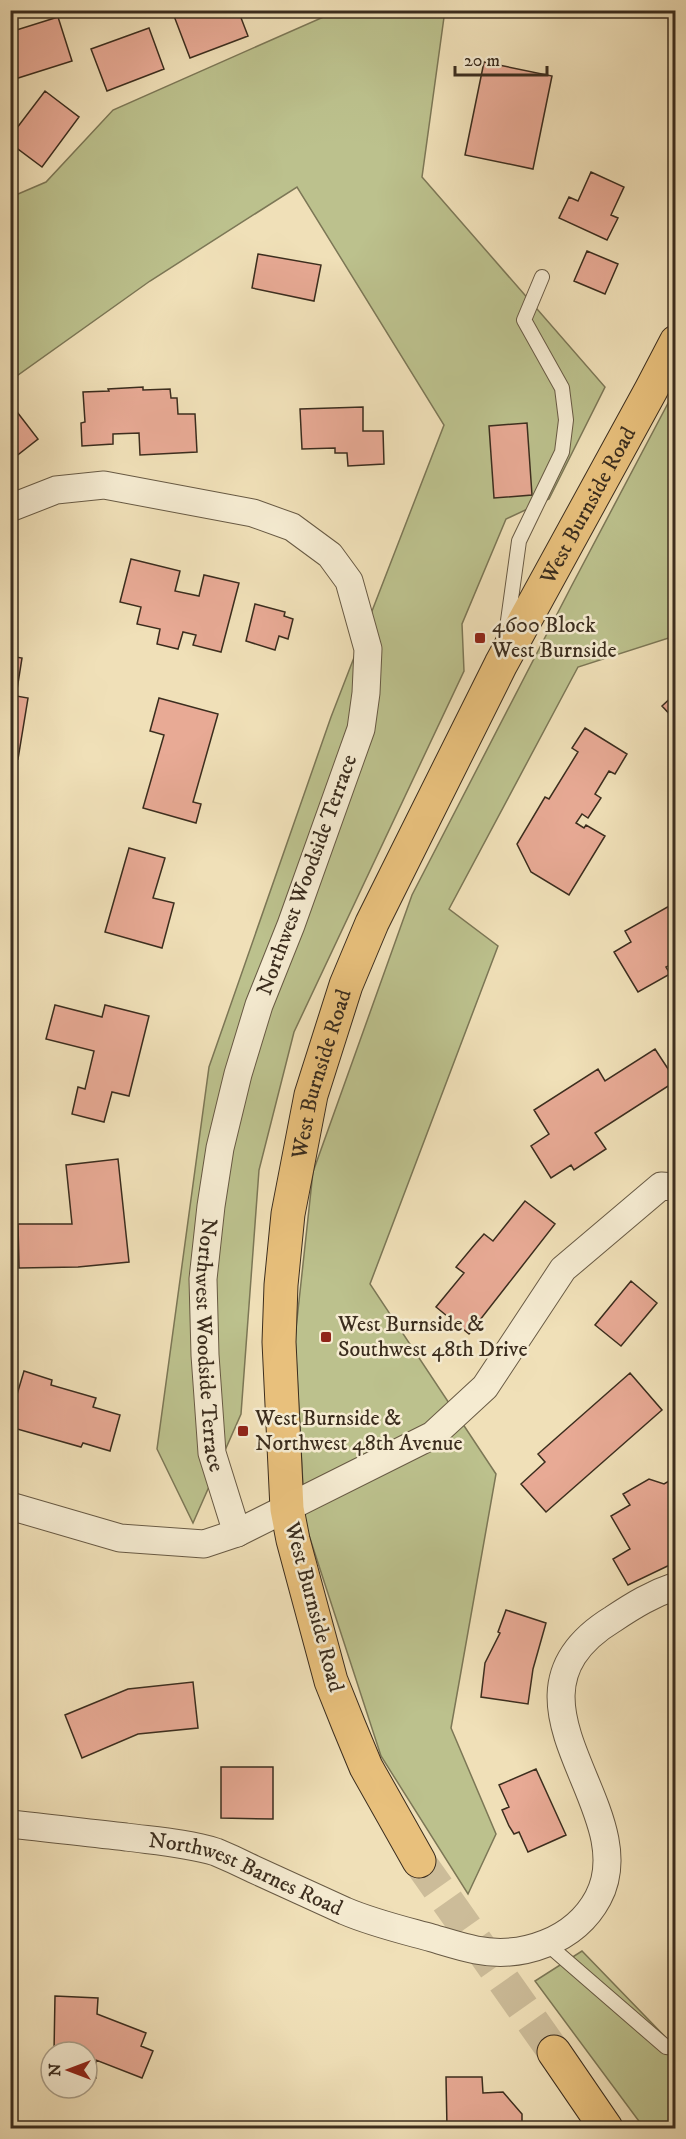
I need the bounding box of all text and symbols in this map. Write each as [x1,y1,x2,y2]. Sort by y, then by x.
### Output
scale bar [455,39,546,77]
text: 20 m [464,50,500,72]
street label: West Burnside Road [533,422,642,589]
place label: 4600 Block West Burnside [491,612,617,664]
marker: 4600 Block West Burnside [473,631,487,645]
street label: Northwest Woodside Terrace [251,751,363,999]
street label: West Burnside Road [285,986,357,1162]
street label: Northwest Woodside Terrace [189,1217,231,1475]
place label: West Burnside & Southwest 48th Drive [337,1311,528,1363]
marker: West Burnside & Southwest 48th Drive [319,1330,333,1344]
place label: West Burnside & Northwest 48th Avenue [254,1405,463,1457]
marker: West Burnside & Northwest 48th Avenue [236,1424,250,1438]
street label: West Burnside Road [278,1518,350,1695]
street label: Northwest Barnes Road [147,1826,347,1922]
north arrow [39,2040,99,2100]
text: N [45,2063,65,2077]

